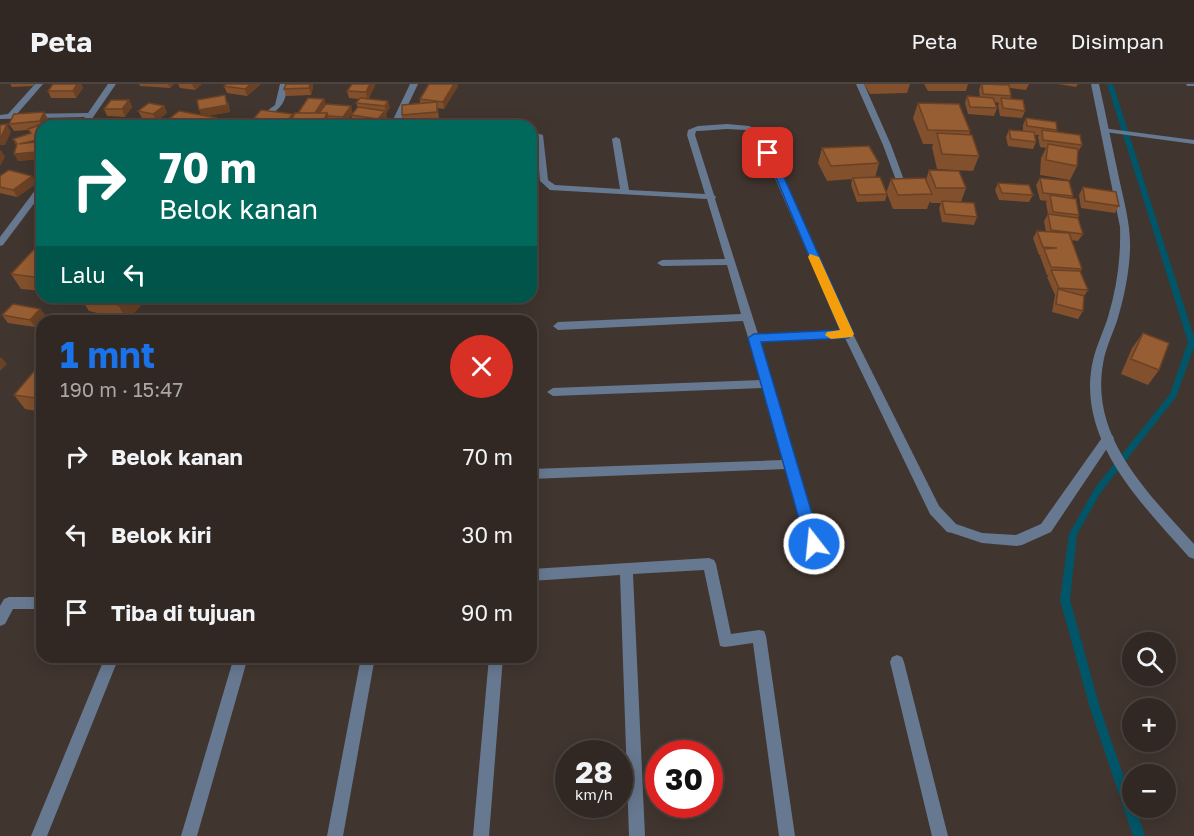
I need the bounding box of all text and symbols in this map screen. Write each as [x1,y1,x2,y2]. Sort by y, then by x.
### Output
text: Peta [30,25,92,58]
text: Peta [911,28,957,54]
text: Rute [990,28,1038,54]
text: Disimpan [1071,28,1164,54]
pin [742,127,793,178]
icon: arrive [751,136,784,169]
text: 70 m [159,142,256,192]
icon: right [60,144,138,222]
text: Belok kanan [159,193,318,225]
icon: left [118,258,151,291]
text: Lalu [60,261,106,288]
text: 1 mnt [60,333,155,376]
button: close [450,335,513,398]
text: 190 m · 15:47 [60,377,183,401]
icon: right [60,440,93,473]
text: Belok kanan [111,443,243,470]
text: 70 m [463,443,513,470]
position arrow [782,512,846,576]
icon: left [60,518,93,551]
text: Belok kiri [111,521,212,548]
text: 30 m [462,521,513,548]
icon: arrive [60,596,93,629]
text: Tiba di tujuan [111,599,255,626]
text: 90 m [461,599,513,626]
map controls [1122,632,1176,818]
button: search [1122,632,1176,686]
button: + [1122,698,1176,752]
speed limit sign: 30 [645,740,723,818]
text: 28 [575,754,613,790]
button: − [1122,764,1176,818]
text: km/h [575,785,613,803]

